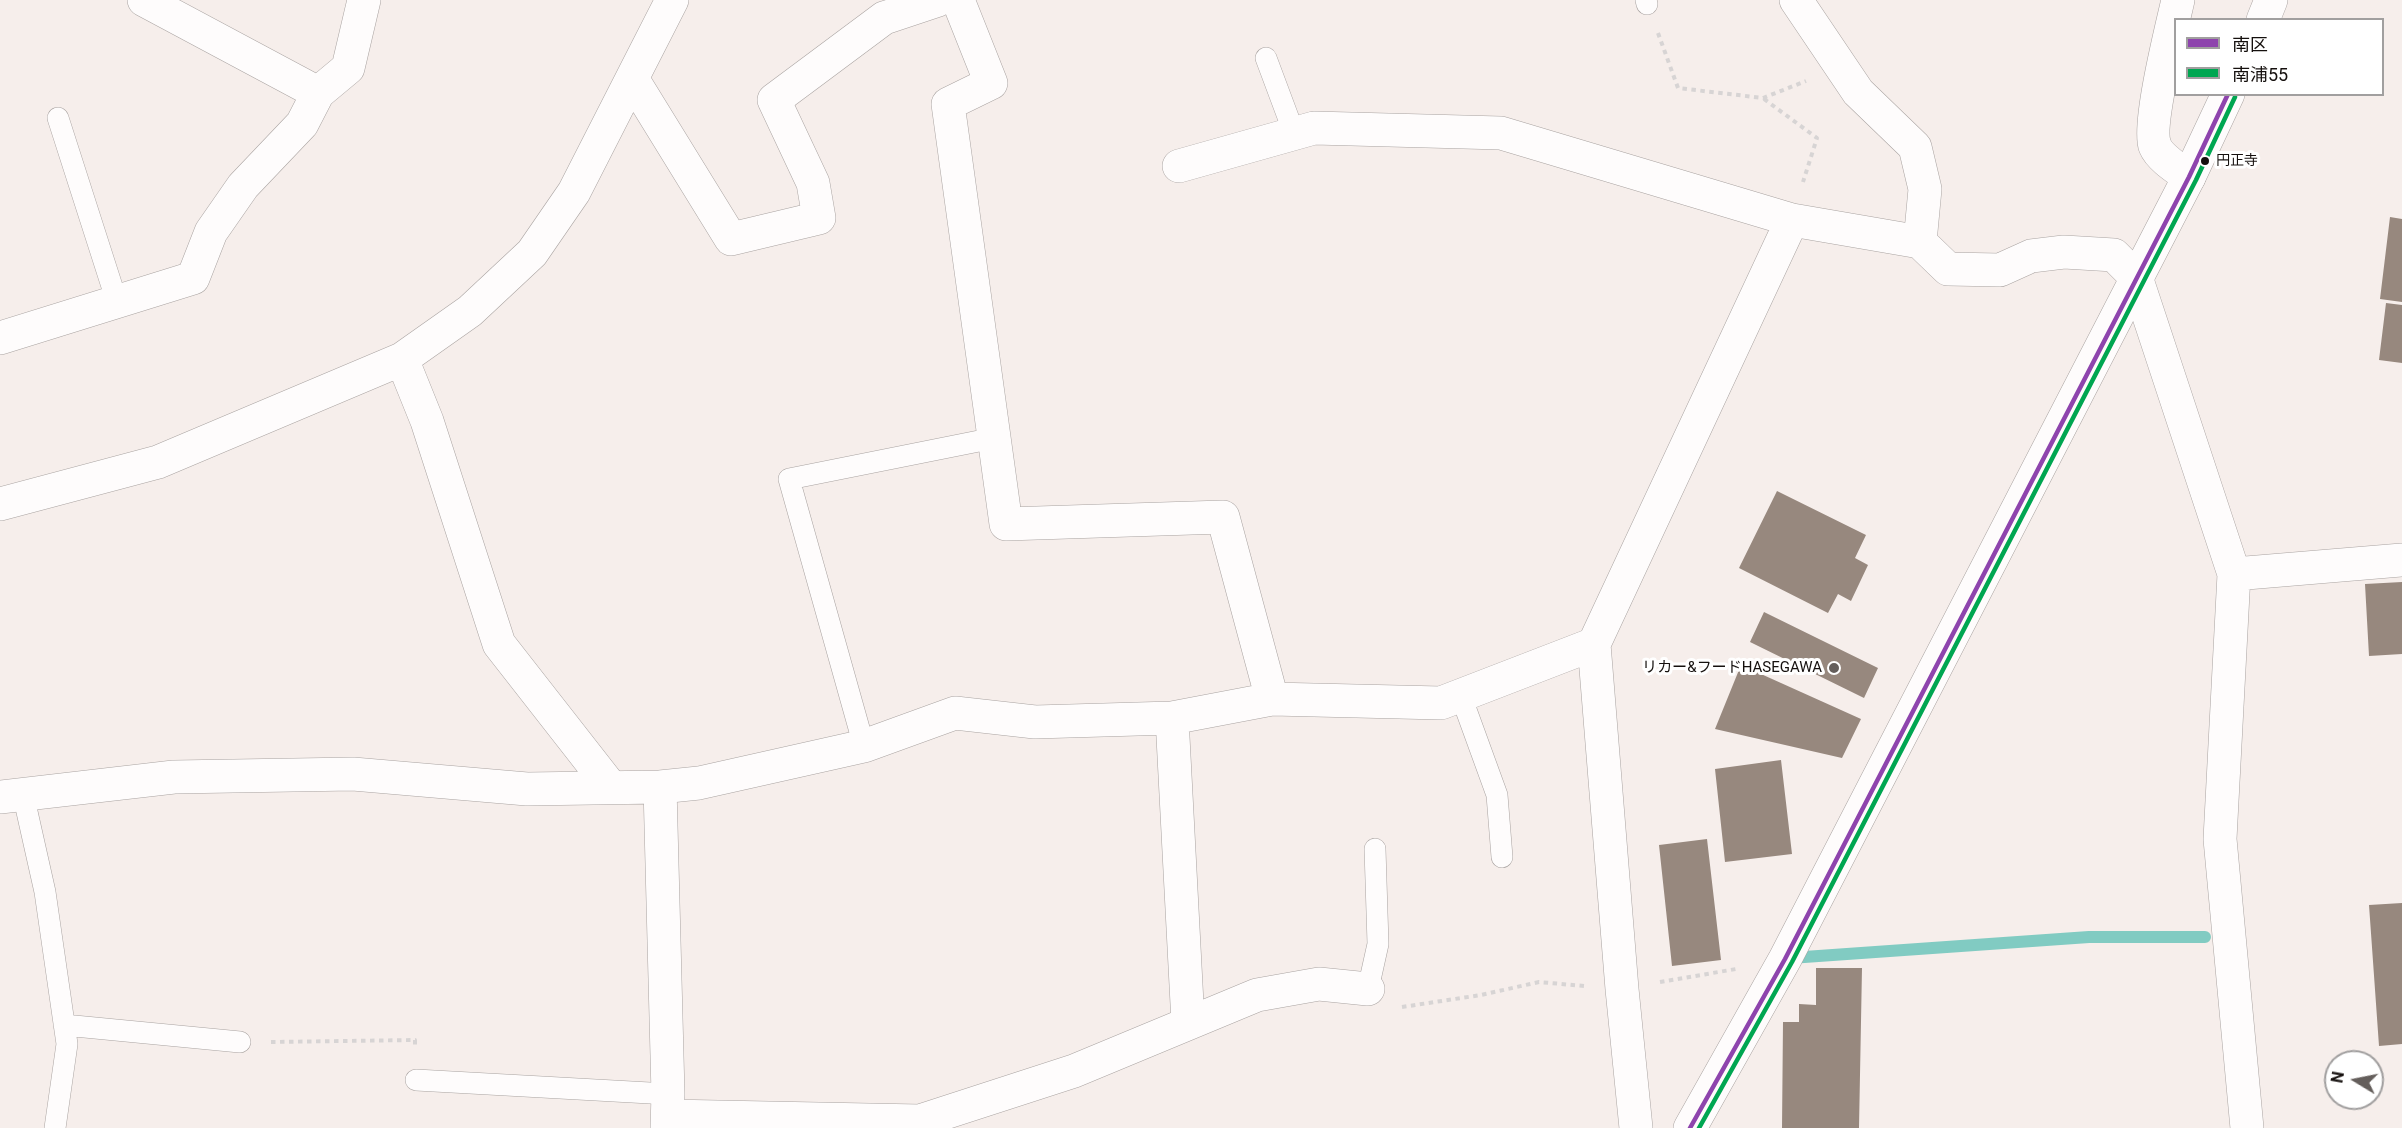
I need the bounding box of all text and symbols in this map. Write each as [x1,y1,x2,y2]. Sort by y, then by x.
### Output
legend [2174,18,2384,96]
text: 南区 [2232,34,2268,55]
text: 南浦55 [2232,64,2288,85]
place label: 円正寺 [2216,153,2258,169]
marker: 円正寺 [2199,155,2211,167]
place label: リカー&フードHASEGAWA [1642,659,1822,677]
marker: リカー&フードHASEGAWA [1827,661,1841,675]
north arrow [2324,1050,2384,1110]
text: N [2327,1070,2348,1084]

